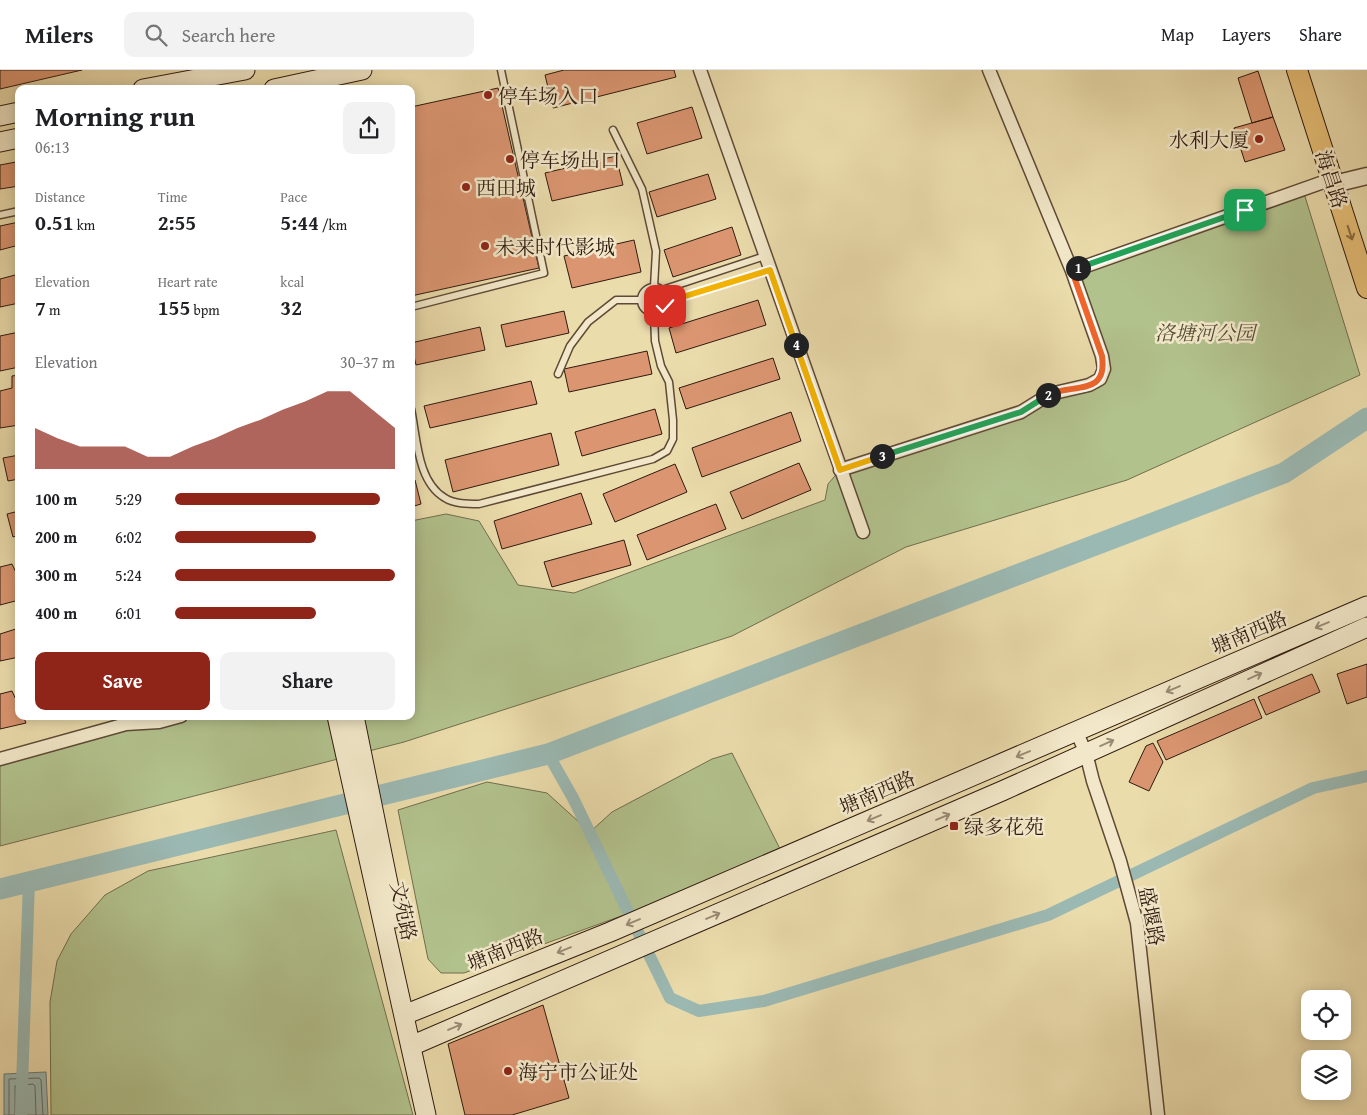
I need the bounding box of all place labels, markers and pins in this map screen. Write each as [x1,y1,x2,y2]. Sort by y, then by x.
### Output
place label: 停车场入口 [498,81,598,110]
marker: 停车场入口 [482,89,494,101]
place label: 水利大厦 [1169,125,1249,154]
marker: 水利大厦 [1253,133,1265,145]
place label: 停车场出口 [520,145,620,174]
marker: 停车场出口 [504,153,516,165]
place label: 西田城 [476,173,536,202]
marker: 西田城 [460,181,472,193]
pin [1224,189,1266,231]
place label: 未来时代影城 [495,232,615,261]
marker: 未来时代影城 [479,240,491,252]
pin: 1 [1066,256,1090,280]
pin [644,285,686,327]
pin: 4 [784,332,808,358]
pin: 2 [1036,382,1060,408]
pin: 3 [870,444,894,468]
place label: 绿多花苑 [964,812,1044,841]
marker: 绿多花苑 [948,820,960,832]
place label: 海宁市公证处 [518,1057,638,1086]
marker: 海宁市公证处 [502,1065,514,1077]

